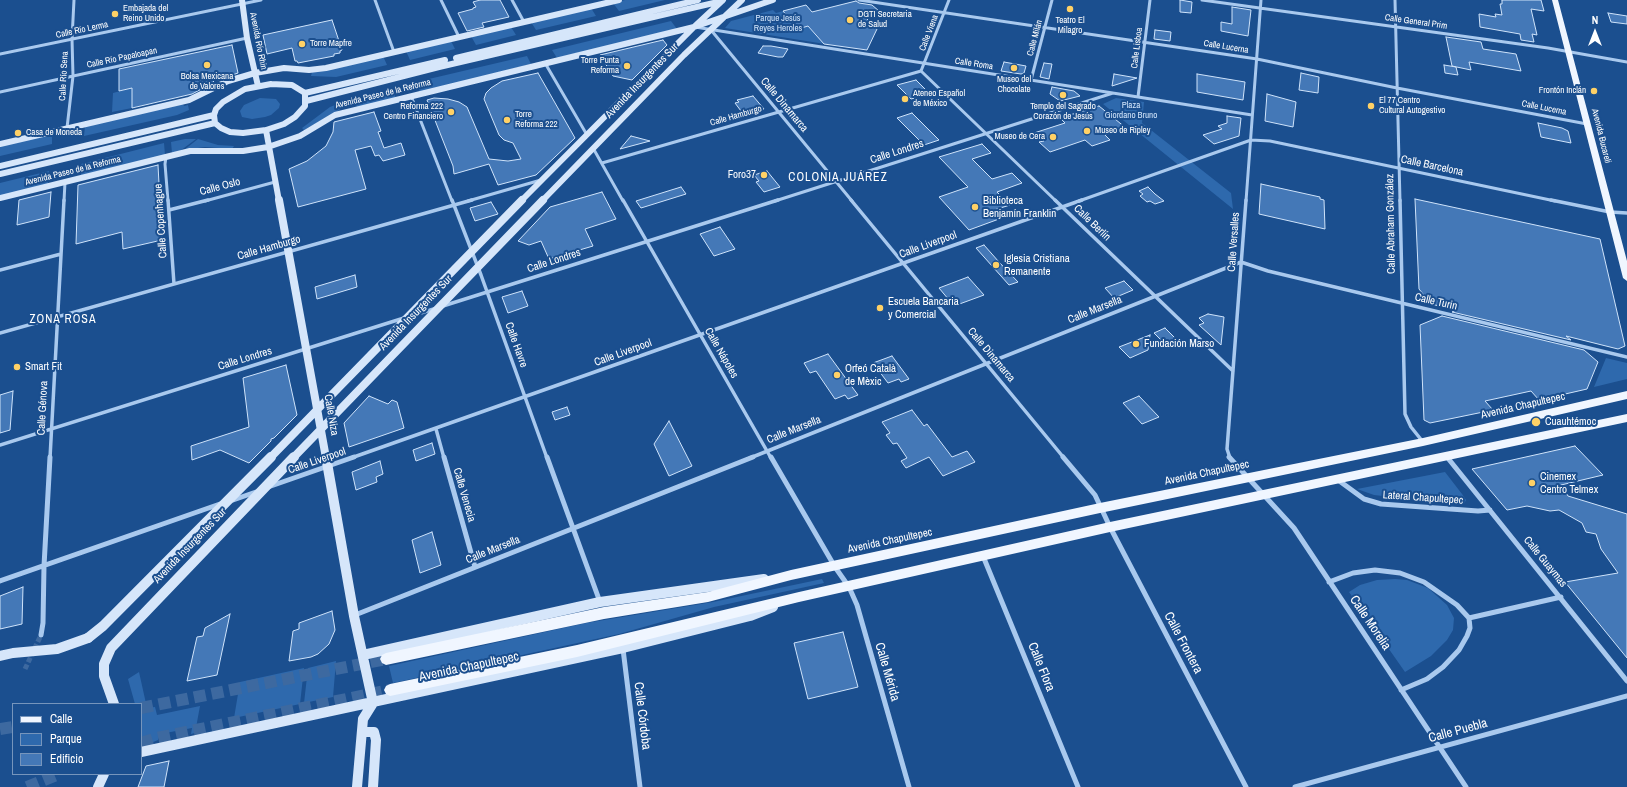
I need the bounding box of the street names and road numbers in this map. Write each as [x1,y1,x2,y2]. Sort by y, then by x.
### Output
street label: Avenida Río Rhin [247,11,269,71]
street label: Calle General Prim [1384,12,1448,32]
street label: Calle Viena [917,13,941,53]
street label: Calle Río Lerma [55,19,109,41]
street label: Calle Milán [1025,19,1045,57]
street label: Calle Lisboa [1129,27,1145,69]
street label: Calle Lucerna [1203,38,1249,56]
street label: Avenida Insurgentes Sur [603,41,681,121]
street label: Calle Río Papaloapan [86,45,158,71]
street label: Calle Río Sena [57,51,71,101]
street label: Calle Roma [954,56,994,72]
street label: Calle Dinamarca [757,75,811,135]
street label: Avenida Paseo de la Reforma [334,77,432,111]
street label: Calle Lucerna [1521,98,1567,118]
street label: Calle Hamburgo [709,103,763,129]
street label: Avenida Bucareli [1589,107,1613,165]
street label: Calle Londres [868,137,926,167]
street label: Calle Barcelona [1399,153,1465,179]
street label: Avenida Paseo de la Reforma [24,154,122,188]
street label: Calle Abraham González [1384,174,1398,274]
street label: Calle Oslo [198,175,242,199]
street label: Calle Copenhague [152,183,170,259]
street label: Calle Berlín [1071,202,1113,244]
street label: Calle Versalles [1225,212,1243,272]
street label: Calle Liverpool [897,229,959,261]
street label: Calle Hamburgo [236,233,302,263]
street label: Calle Londres [525,246,583,276]
street label: Avenida Insurgentes Sur [377,273,455,353]
street label: Calle Turin [1413,291,1459,313]
street label: Calle Marsella [1066,293,1124,327]
street label: Calle Havre [502,321,530,369]
street label: Calle Nápoles [701,325,741,381]
street label: Calle Dinamarca [964,325,1018,385]
street label: Calle Liverpool [592,337,654,369]
street label: Calle Londres [216,345,274,373]
street label: Calle Génova [35,380,51,436]
street label: Avenida Chapultepec [1480,390,1566,422]
street label: Calle Niza [321,393,341,437]
street label: Calle Marsella [765,413,823,447]
street label: Calle Liverpool [286,445,348,477]
street label: Avenida Chapultepec [1164,458,1250,488]
street label: Calle Venecia [450,466,478,524]
street label: Lateral Chapultepec [1382,489,1464,507]
street label: Avenida Insurgentes Sur [151,506,229,586]
street label: Avenida Chapultepec [847,526,933,556]
street label: Calle Marsella [464,533,522,567]
street label: Calle Guaymas [1520,534,1570,590]
street label: Calle Morelia [1346,593,1394,653]
street label: Calle Frontera [1160,610,1206,676]
street label: Calle Flora [1024,640,1058,694]
street label: Calle Mérida [871,641,903,703]
street label: Avenida Chapultepec [418,649,520,685]
street label: Calle Córdoba [630,681,654,751]
street label: Calle Puebla [1427,716,1489,746]

